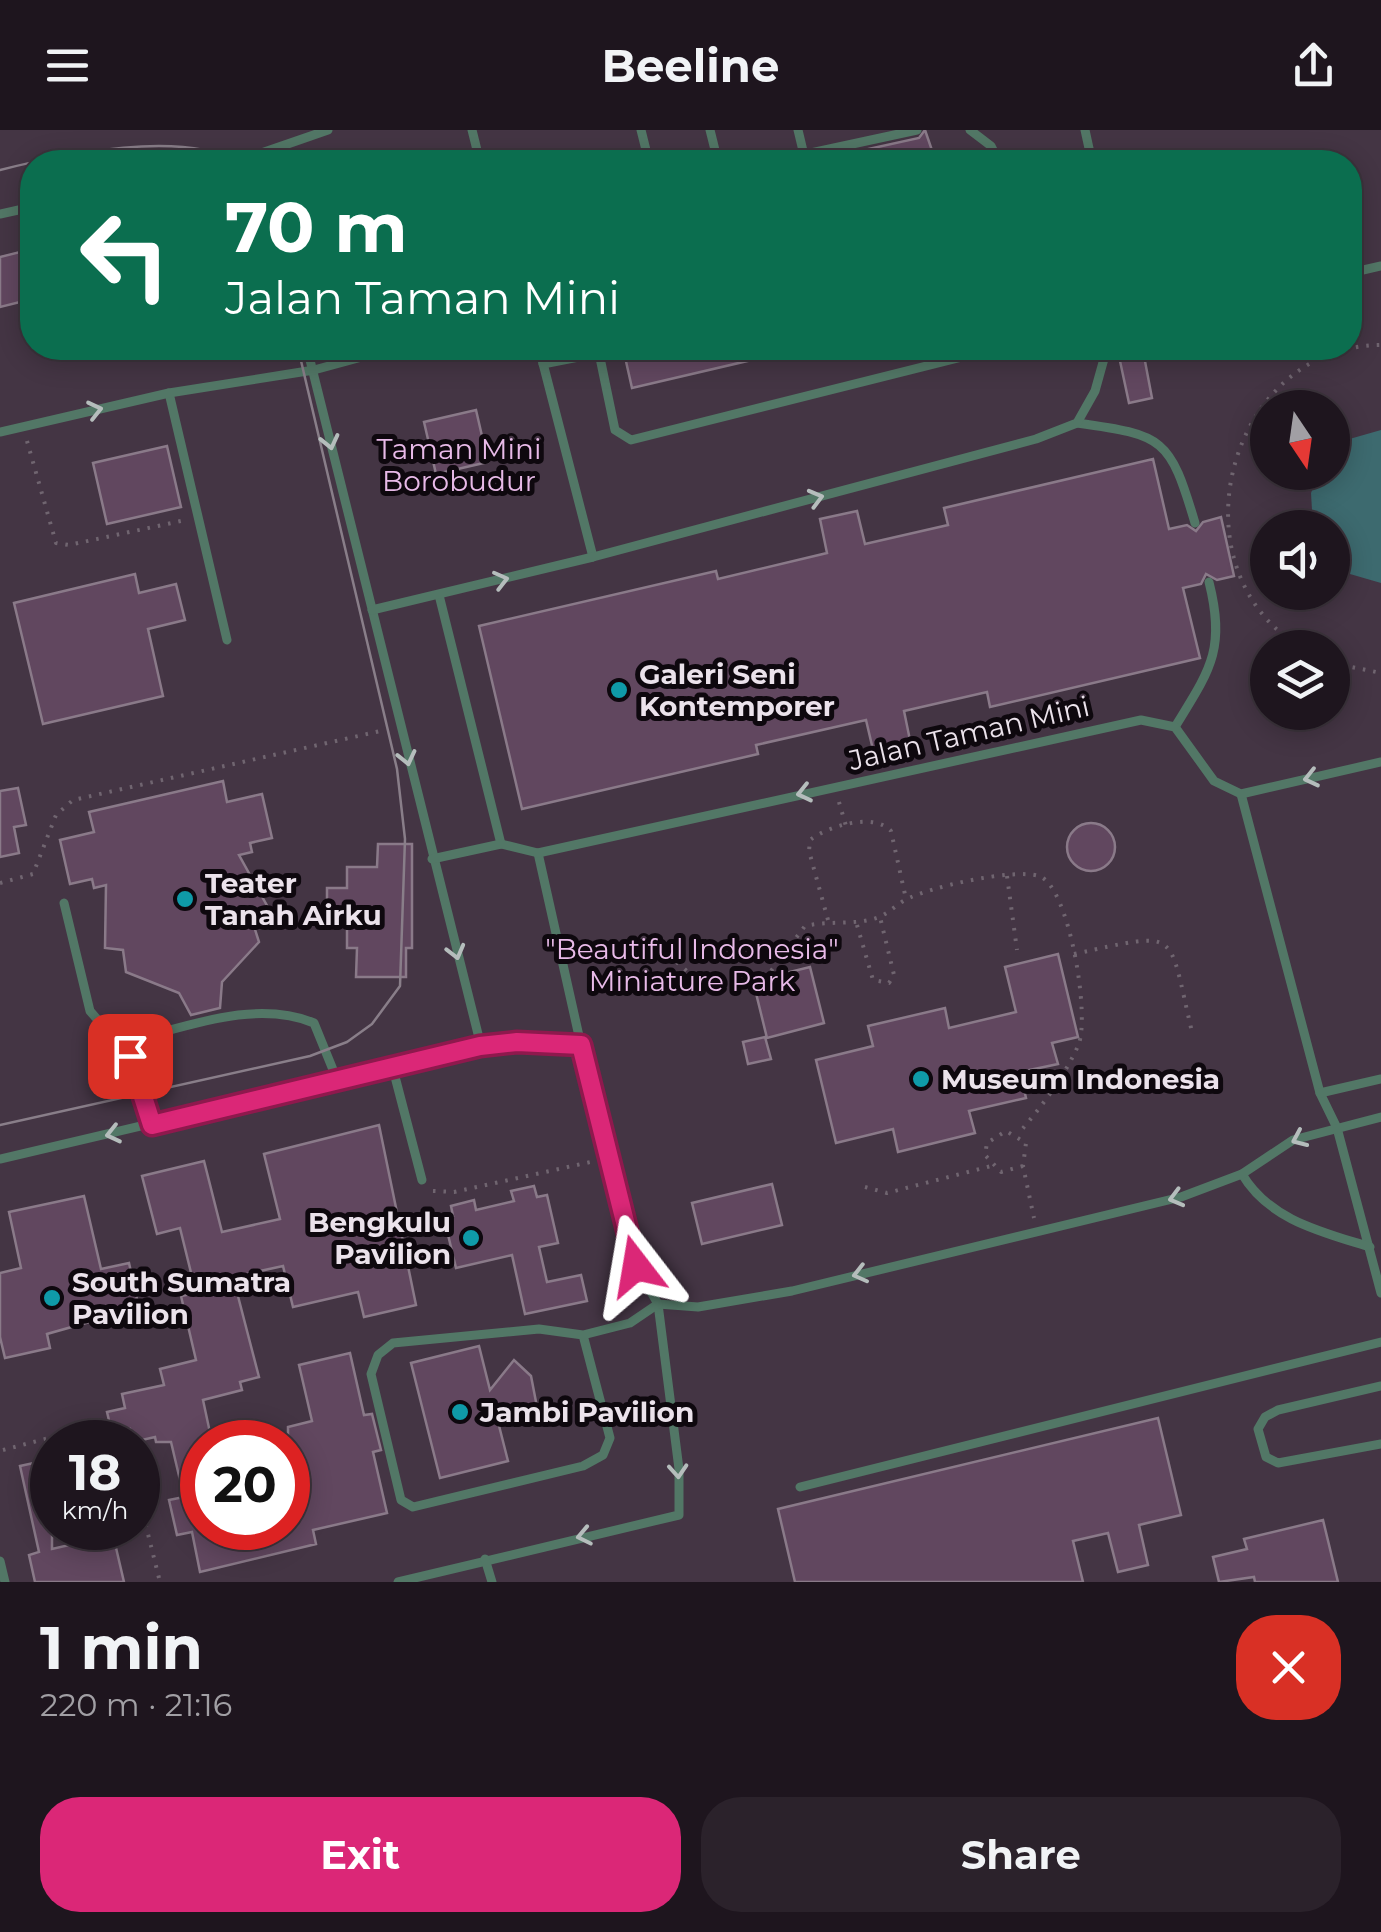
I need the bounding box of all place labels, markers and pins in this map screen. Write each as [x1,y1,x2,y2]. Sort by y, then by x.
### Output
place label: Galeri Seni Kontemporer [639,657,835,723]
marker: Galeri Seni Kontemporer [608,679,630,701]
place label: Teater Tanah Airku [205,866,382,932]
marker: Teater Tanah Airku [174,888,196,910]
pin [88,1014,173,1099]
place label: Museum Indonesia [941,1062,1220,1096]
marker: Museum Indonesia [910,1068,932,1090]
place label: Bengkulu Pavilion [308,1205,451,1271]
marker: Bengkulu Pavilion [460,1227,482,1249]
place label: South Sumatra Pavilion [72,1265,291,1331]
marker: South Sumatra Pavilion [41,1287,63,1309]
place label: Jambi Pavilion [479,1395,694,1429]
marker: Jambi Pavilion [449,1401,471,1423]

